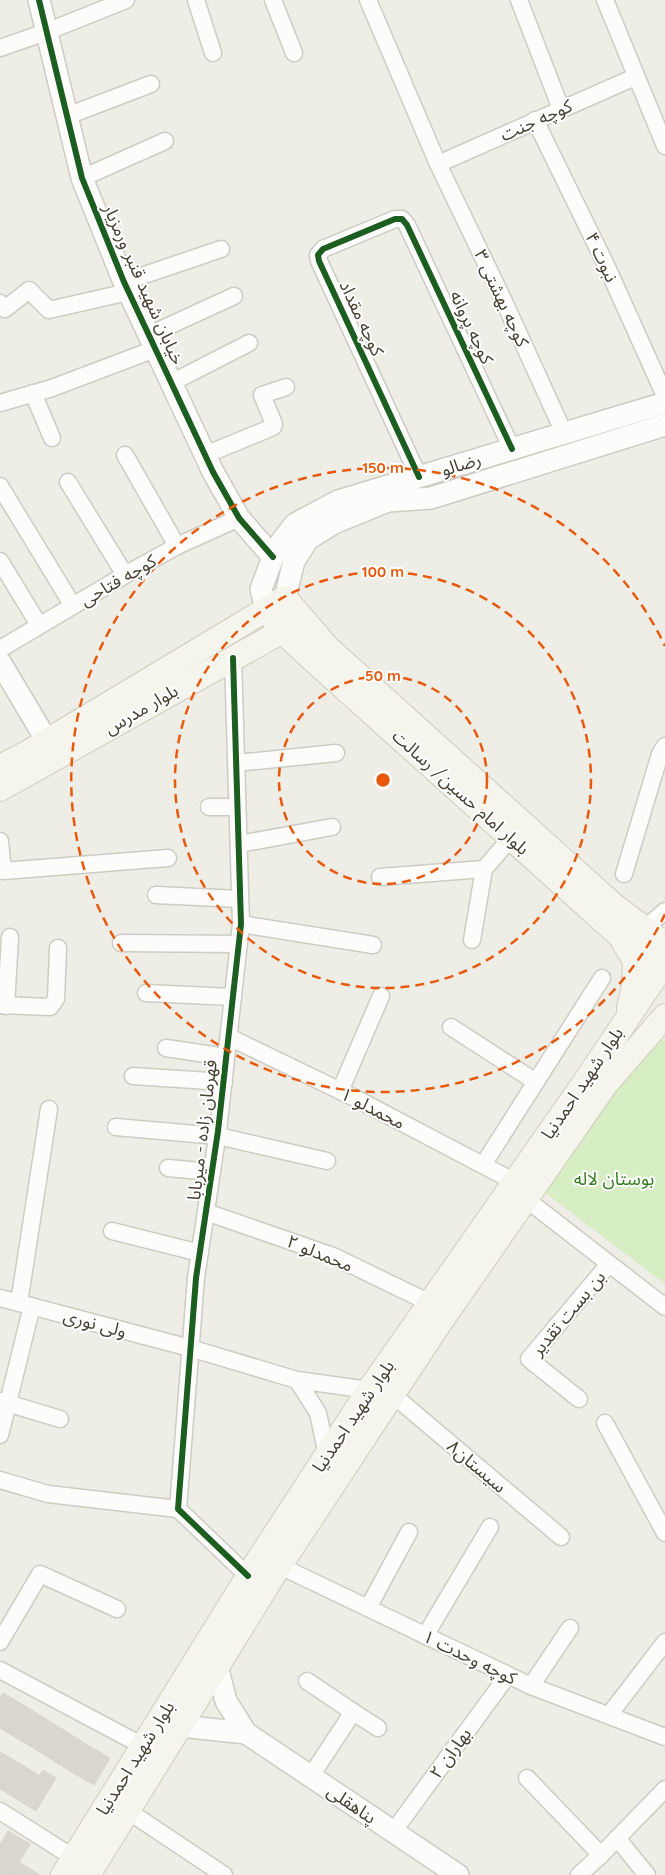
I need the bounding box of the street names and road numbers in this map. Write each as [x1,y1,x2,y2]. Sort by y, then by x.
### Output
street label: کوچه جنت [496,94,576,146]
street label: خیابان شهید قنبر ورمزیار [98,199,190,368]
street label: نبوت ۴ [580,228,624,286]
street label: کوچه بهشتی ۳ [469,246,535,351]
street label: کوچه مقداد [334,276,390,360]
street label: کوچه پروانه [445,287,499,368]
street label: رضالو [438,447,484,481]
street label: کوچه فتاحی [76,549,161,611]
street label: بلوار مدرس [100,679,182,739]
street label: بلوار امام حسین/ رسالت [386,724,534,862]
street label: بلوار شهید احمدنیا [536,1022,628,1144]
street label: قهرمان زاده - میربابا [182,1058,222,1202]
street label: محمدلو ۱ [337,1082,409,1134]
street label: محمدلو ۲ [284,1229,356,1277]
street label: بن بست تقدیر [525,1266,610,1361]
street label: ولی نوری [61,1304,129,1342]
street label: بلوار شهید احمدنیا [307,1355,399,1477]
street label: سیستان۸ [443,1434,511,1498]
street label: کوچه وحدت ۱ [419,1624,521,1690]
street label: بلوار شهید احمدنیا [91,1697,179,1819]
street label: بهاران ۲ [424,1723,476,1783]
street label: پناهقلی [323,1779,381,1829]

